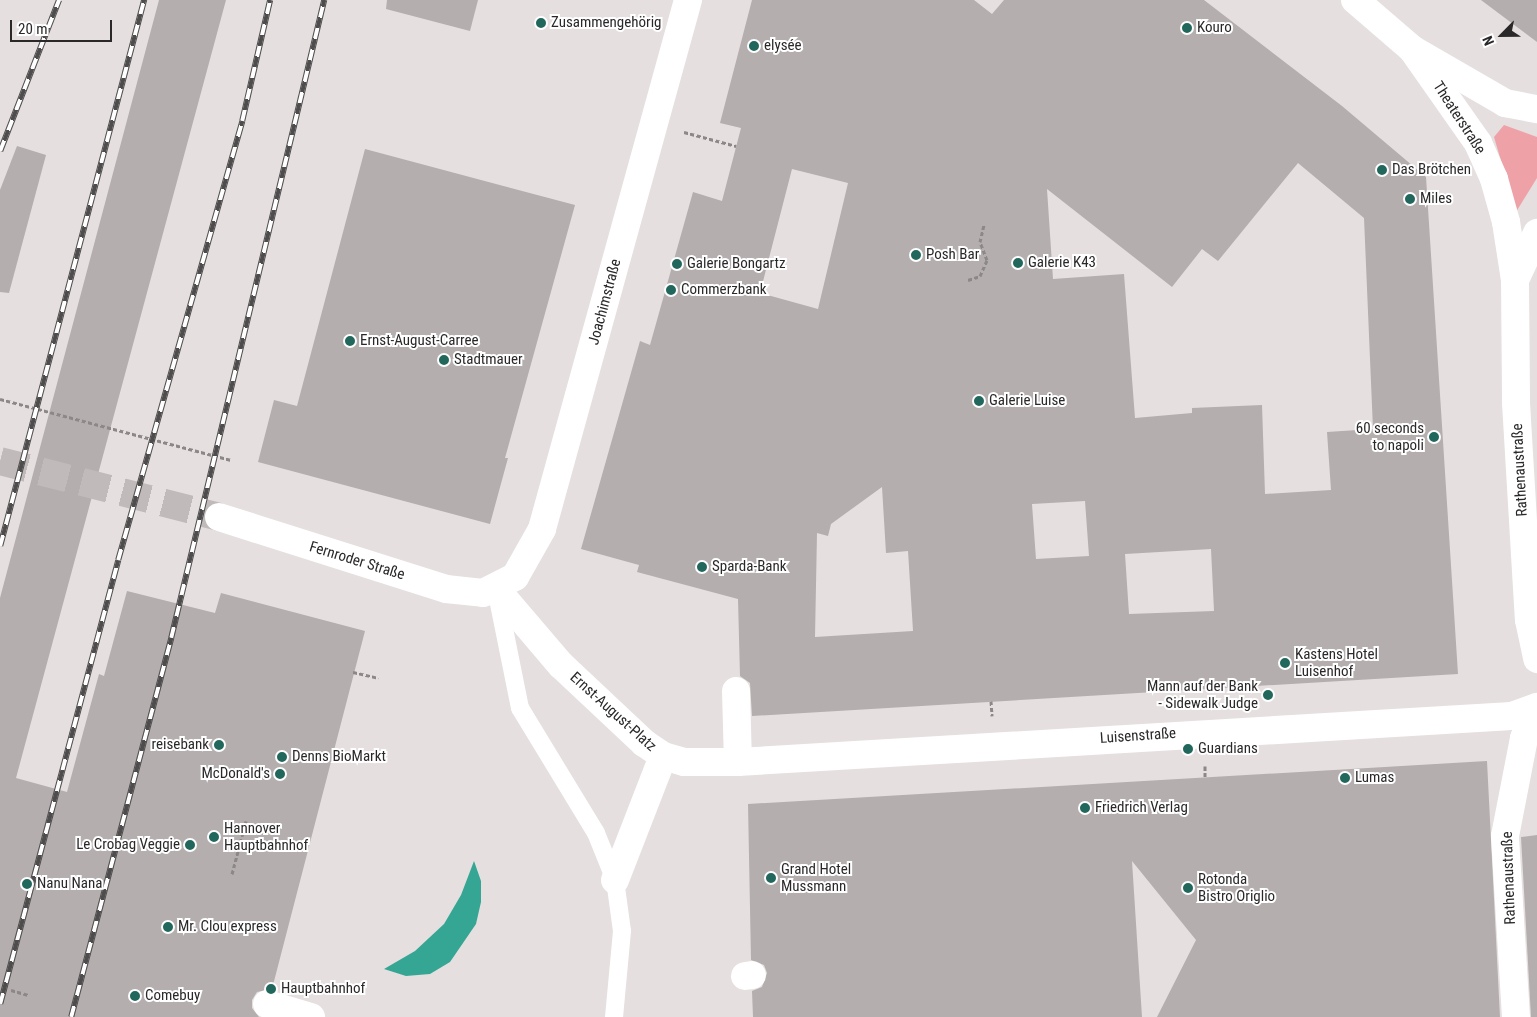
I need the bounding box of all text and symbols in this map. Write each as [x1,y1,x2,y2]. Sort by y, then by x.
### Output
scale bar [12,10,115,42]
north arrow [1477,10,1527,60]
place label: Zusammengehörig [551,14,661,32]
marker: Zusammengehörig [535,17,547,29]
place label: Kouro [1197,19,1232,37]
text: 20 m [18,20,48,38]
marker: Kouro [1181,22,1193,34]
text: N [1479,34,1497,48]
place label: elysée [764,37,802,55]
marker: elysée [748,40,760,52]
street label: Theaterstraße [1429,78,1489,158]
place label: Das Brötchen [1392,161,1471,179]
marker: Das Brötchen [1376,164,1388,176]
place label: Miles [1420,190,1452,208]
marker: Miles [1404,193,1416,205]
place label: Posh Bar [926,246,979,264]
marker: Posh Bar [910,249,922,261]
place label: Galerie K43 [1028,254,1096,272]
place label: Galerie Bongartz [687,255,786,273]
street label: Joachimstraße [585,257,625,347]
marker: Galerie K43 [1012,257,1024,269]
marker: Galerie Bongartz [671,258,683,270]
place label: Commerzbank [681,281,766,299]
marker: Commerzbank [665,284,677,296]
place label: Ernst-August-Carree [360,332,479,350]
marker: Ernst-August-Carree [344,335,356,347]
place label: Stadtmauer [454,351,523,369]
marker: Stadtmauer [438,354,450,366]
place label: Galerie Luise [989,392,1065,410]
marker: Galerie Luise [973,395,985,407]
place label: 60 seconds to napoli [1356,419,1424,454]
street label: Rathenaustraße [1509,423,1531,517]
marker: 60 seconds to napoli [1428,431,1440,443]
street label: Fernroder Straße [307,538,407,584]
place label: Sparda-Bank [712,558,787,576]
marker: Sparda-Bank [696,561,708,573]
place label: Kastens Hotel Luisenhof [1295,645,1378,680]
marker: Kastens Hotel Luisenhof [1279,657,1291,669]
street label: Ernst-August-Platz [566,669,660,755]
place label: Mann auf der Bank - Sidewalk Judge [1147,677,1258,712]
marker: Mann auf der Bank - Sidewalk Judge [1262,689,1274,701]
street label: Luisenstraße [1099,724,1177,748]
place label: reisebank [152,736,209,754]
marker: reisebank [213,739,225,751]
place label: Guardians [1198,740,1258,758]
marker: Guardians [1182,743,1194,755]
place label: Denns BioMarkt [292,748,386,766]
marker: Denns BioMarkt [276,751,288,763]
place label: McDonald's [201,765,270,783]
marker: McDonald's [274,768,286,780]
place label: Lumas [1355,769,1394,787]
marker: Lumas [1339,772,1351,784]
place label: Friedrich Verlag [1095,799,1188,817]
marker: Friedrich Verlag [1079,802,1091,814]
place label: Hannover Hauptbahnhof [224,819,308,854]
marker: Hannover Hauptbahnhof [208,831,220,843]
street label: Rathenaustraße [1498,831,1520,925]
place label: Le Crobag Veggie [76,836,180,854]
marker: Le Crobag Veggie [184,839,196,851]
place label: Grand Hotel Mussmann [781,860,851,895]
place label: Rotonda Bistro Origlio [1198,870,1275,905]
marker: Grand Hotel Mussmann [765,872,777,884]
place label: Nanu Nana [37,875,102,893]
marker: Nanu Nana [21,878,33,890]
marker: Rotonda Bistro Origlio [1182,882,1194,894]
place label: Mr. Clou express [178,918,277,936]
marker: Mr. Clou express [162,921,174,933]
place label: Hauptbahnhof [281,980,365,998]
marker: Hauptbahnhof [265,983,277,995]
place label: Comebuy [145,987,200,1005]
marker: Comebuy [129,990,141,1002]

